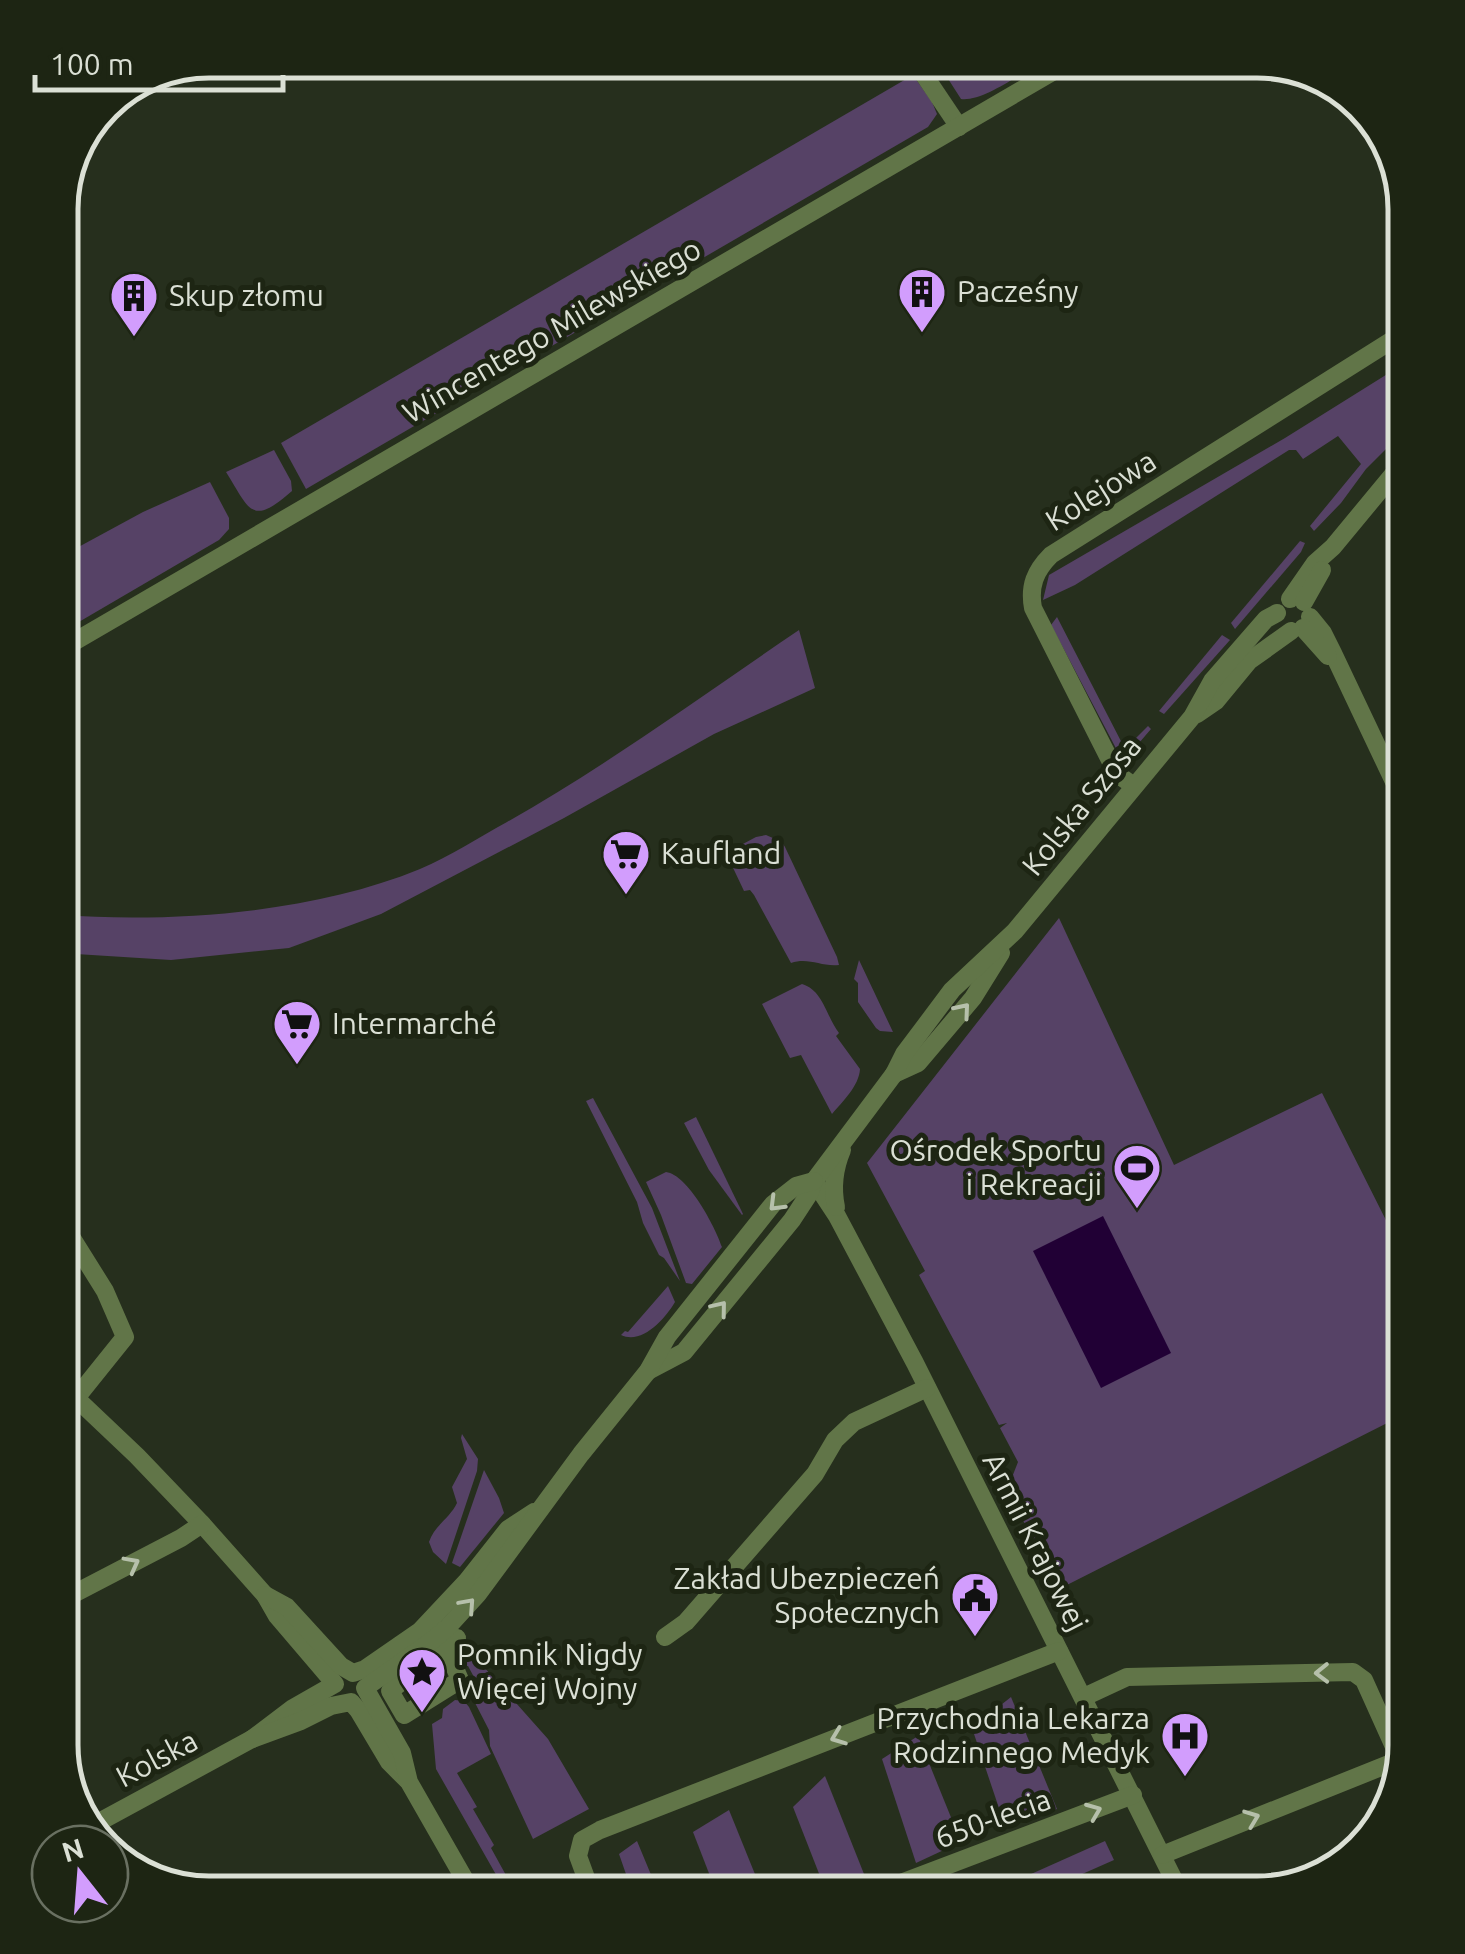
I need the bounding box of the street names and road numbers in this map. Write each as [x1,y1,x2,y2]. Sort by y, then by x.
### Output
street label: Wincentego Milewskiego [397,231,706,429]
street label: Kolejowa [1039,443,1162,537]
street label: Kolska Szosa [1015,729,1148,882]
street label: Armii Krajowej [976,1447,1095,1636]
street label: Kolska [110,1723,203,1794]
street label: 650-lecia [930,1781,1055,1855]

